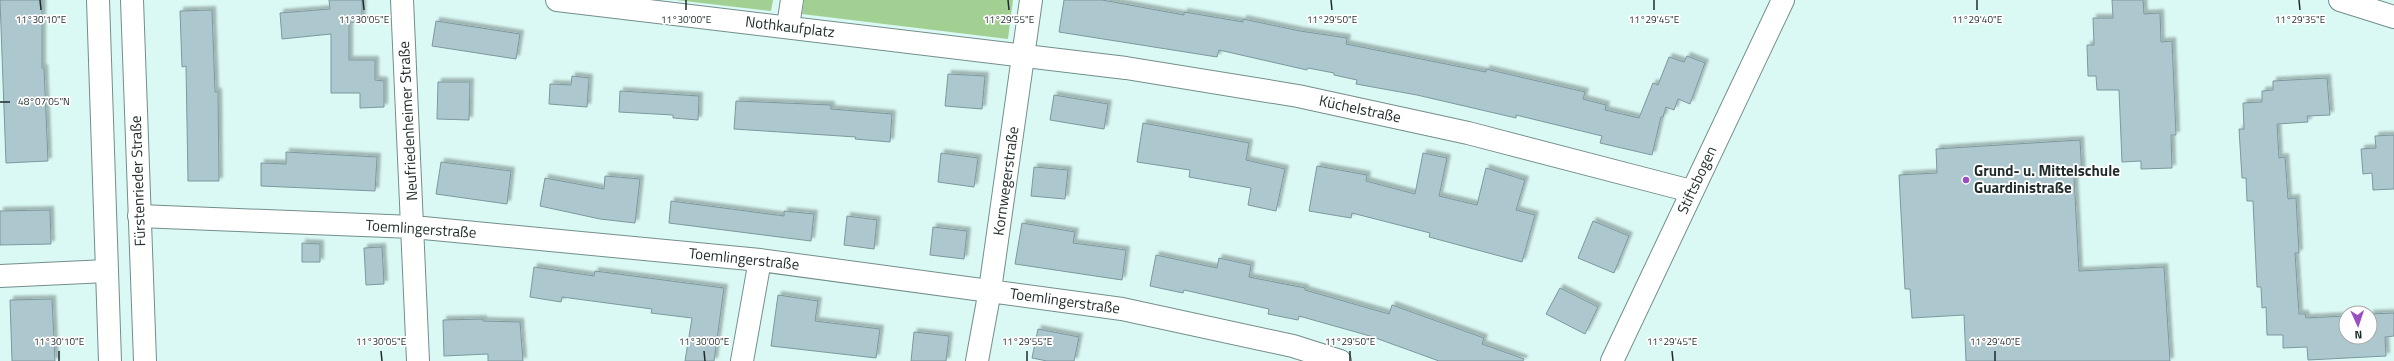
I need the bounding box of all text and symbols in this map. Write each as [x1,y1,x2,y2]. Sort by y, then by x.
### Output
street label: Nothkaufplatz [744,10,836,43]
text: 11°30'10"E [16,12,67,27]
text: 11°30'05"E [339,12,390,27]
text: 11°30'00"E [661,12,712,27]
text: 11°29'55"E [984,12,1035,27]
text: 11°29'50"E [1307,12,1358,27]
text: 11°29'45"E [1629,12,1680,27]
text: 11°29'40"E [1952,12,2003,27]
text: 11°29'35"E [2275,12,2326,27]
street label: Neufriedenheimer Straße [392,41,423,201]
street label: Küchelstraße [1317,89,1403,128]
text: 48°07'05"N [18,94,70,109]
street label: Fürstenrieder Straße [124,115,151,247]
street label: Kornwegerstraße [986,125,1025,237]
street label: Stiftsbogen [1671,142,1722,218]
place label: Grund- u. Mittelschule Guardinistraße [1974,159,2120,199]
marker: Grund- u. Mittelschule Guardinistraße [1961,175,1971,185]
street label: Toemlingerstraße [365,213,477,244]
street label: Toemlingerstraße [688,241,800,276]
street label: Toemlingerstraße [1009,281,1122,320]
north arrow [2338,305,2378,345]
text: N [2354,327,2363,343]
text: 11°30'10"E [34,334,85,349]
text: 11°30'05"E [356,334,407,349]
text: 11°30'00"E [679,334,730,349]
text: 11°29'55"E [1002,334,1053,349]
text: 11°29'50"E [1325,334,1376,349]
text: 11°29'45"E [1647,334,1698,349]
text: 11°29'40"E [1970,334,2021,349]

